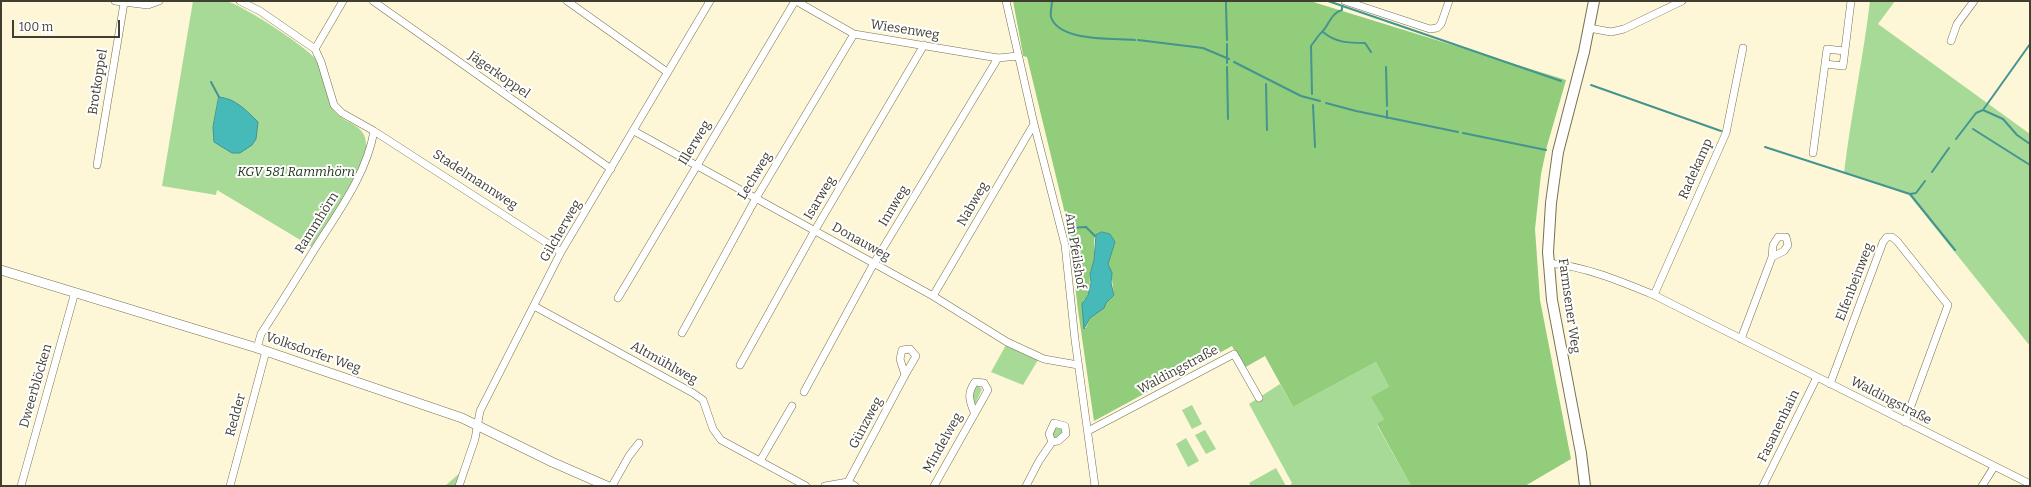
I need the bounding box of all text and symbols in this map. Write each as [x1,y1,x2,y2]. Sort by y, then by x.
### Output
scale bar [14,12,122,38]
street label: Wiesenweg [869,17,941,43]
text: 100 m [19,20,53,34]
street label: Brotkoppel [85,48,111,116]
street label: Jägerkoppel [465,48,533,102]
street label: Illerweg [676,118,714,168]
street label: Radekamp [1676,136,1716,202]
street label: Stadelmannweg [430,147,520,213]
street label: Lechweg [735,149,775,203]
park label: KGV 581 Rammhörn [237,164,355,180]
street label: Isarweg [801,173,839,223]
street label: Nabweg [954,179,992,229]
street label: Innweg [876,183,912,229]
street label: Rammhörn [292,189,342,257]
street label: Gilcherweg [537,197,585,265]
street label: Am Pfeilshof [1061,212,1089,290]
street label: Donauweg [829,220,893,264]
street label: Elfenbeinweg [1833,241,1877,323]
street label: Farmsener Weg [1555,258,1583,354]
street label: Volksdorfer Weg [263,329,363,377]
street label: Altmühlweg [628,338,700,388]
street label: Dweerblöcken [17,342,55,430]
street label: Waldingstraße [1135,342,1221,398]
street label: Waldingstraße [1848,374,1934,428]
street label: Fasanenhain [1755,387,1803,465]
street label: Redder [223,392,249,438]
street label: Günzweg [846,395,886,451]
street label: Mindelweg [920,410,966,476]

